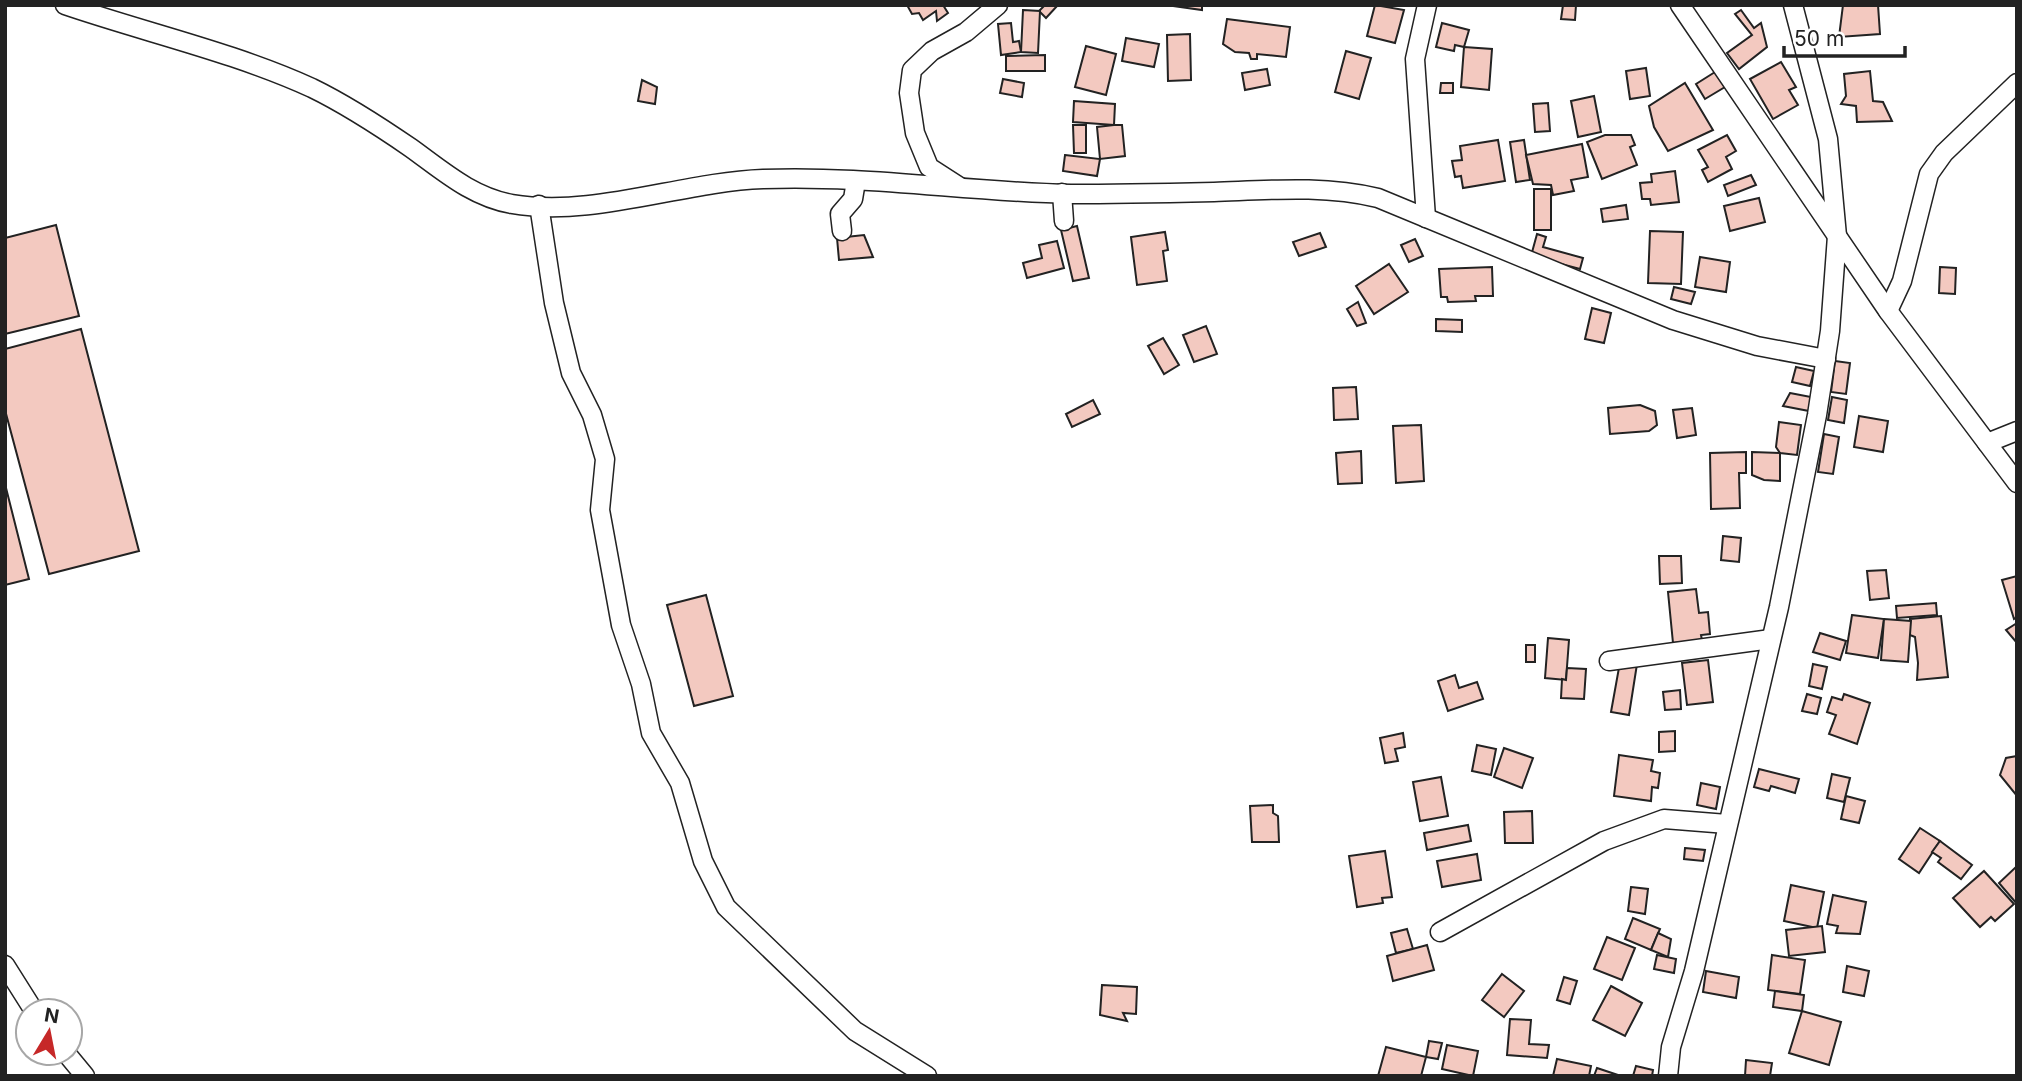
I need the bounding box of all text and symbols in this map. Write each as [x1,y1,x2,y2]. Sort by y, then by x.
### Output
scale bar [1784,14,1905,58]
text: 50 m [1794,26,1844,51]
north arrow [14,997,84,1067]
text: N [43,1003,61,1028]

